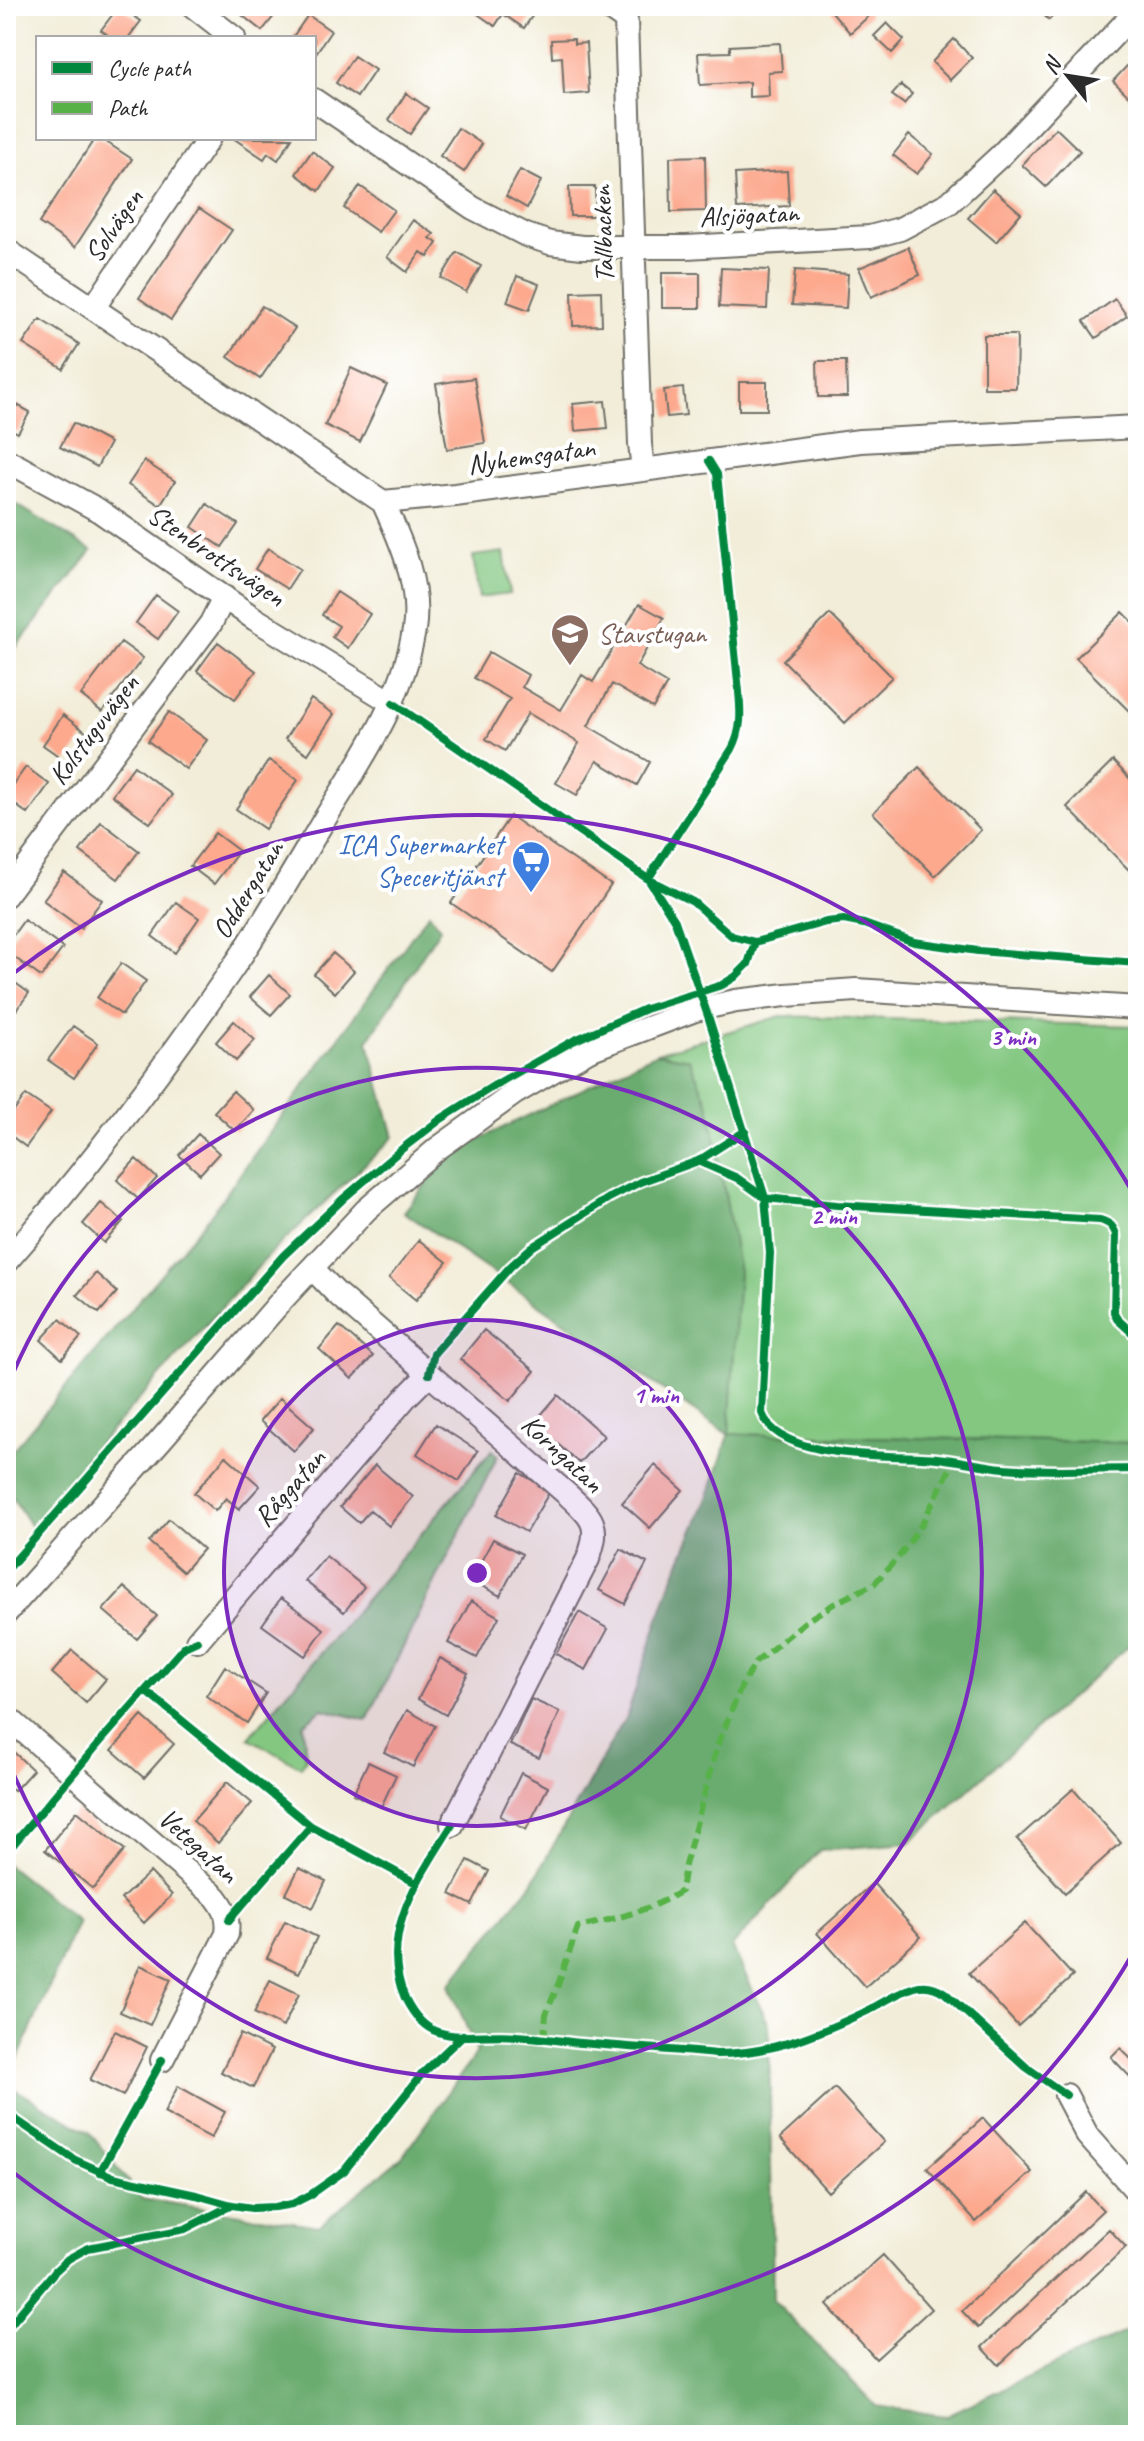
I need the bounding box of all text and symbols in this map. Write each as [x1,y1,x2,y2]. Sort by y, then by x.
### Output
legend [36,36,316,140]
north arrow [1028,36,1108,116]
text: N [1036,51,1069,79]
text: Cycle path [108,53,192,83]
text: Path [108,93,149,123]
street label: Solvägen [76,182,151,269]
street label: Tallbacken [583,183,622,283]
street label: Alsjögatan [699,194,801,235]
street label: Nyhemsgatan [465,429,598,482]
street label: Stenbrottsvägen [141,497,293,614]
school or university icon: Stavstugan [549,612,591,667]
place label: Stavstugan [598,616,708,651]
street label: Kolstuguvägen [40,667,147,792]
place label: ICA Supermarket Speceritjänst [338,827,507,894]
street label: Oddergatan [204,832,292,945]
supermarket icon: ICA Supermarket Speceritjänst [510,839,552,894]
text: 3 min [990,1022,1037,1052]
text: 2 min [811,1201,858,1231]
text: 1 min [633,1380,680,1410]
street label: Korngatan [514,1407,611,1500]
street label: Råggatan [246,1440,334,1534]
centre of rings [463,1559,491,1587]
street label: Vetegatan [151,1800,247,1891]

